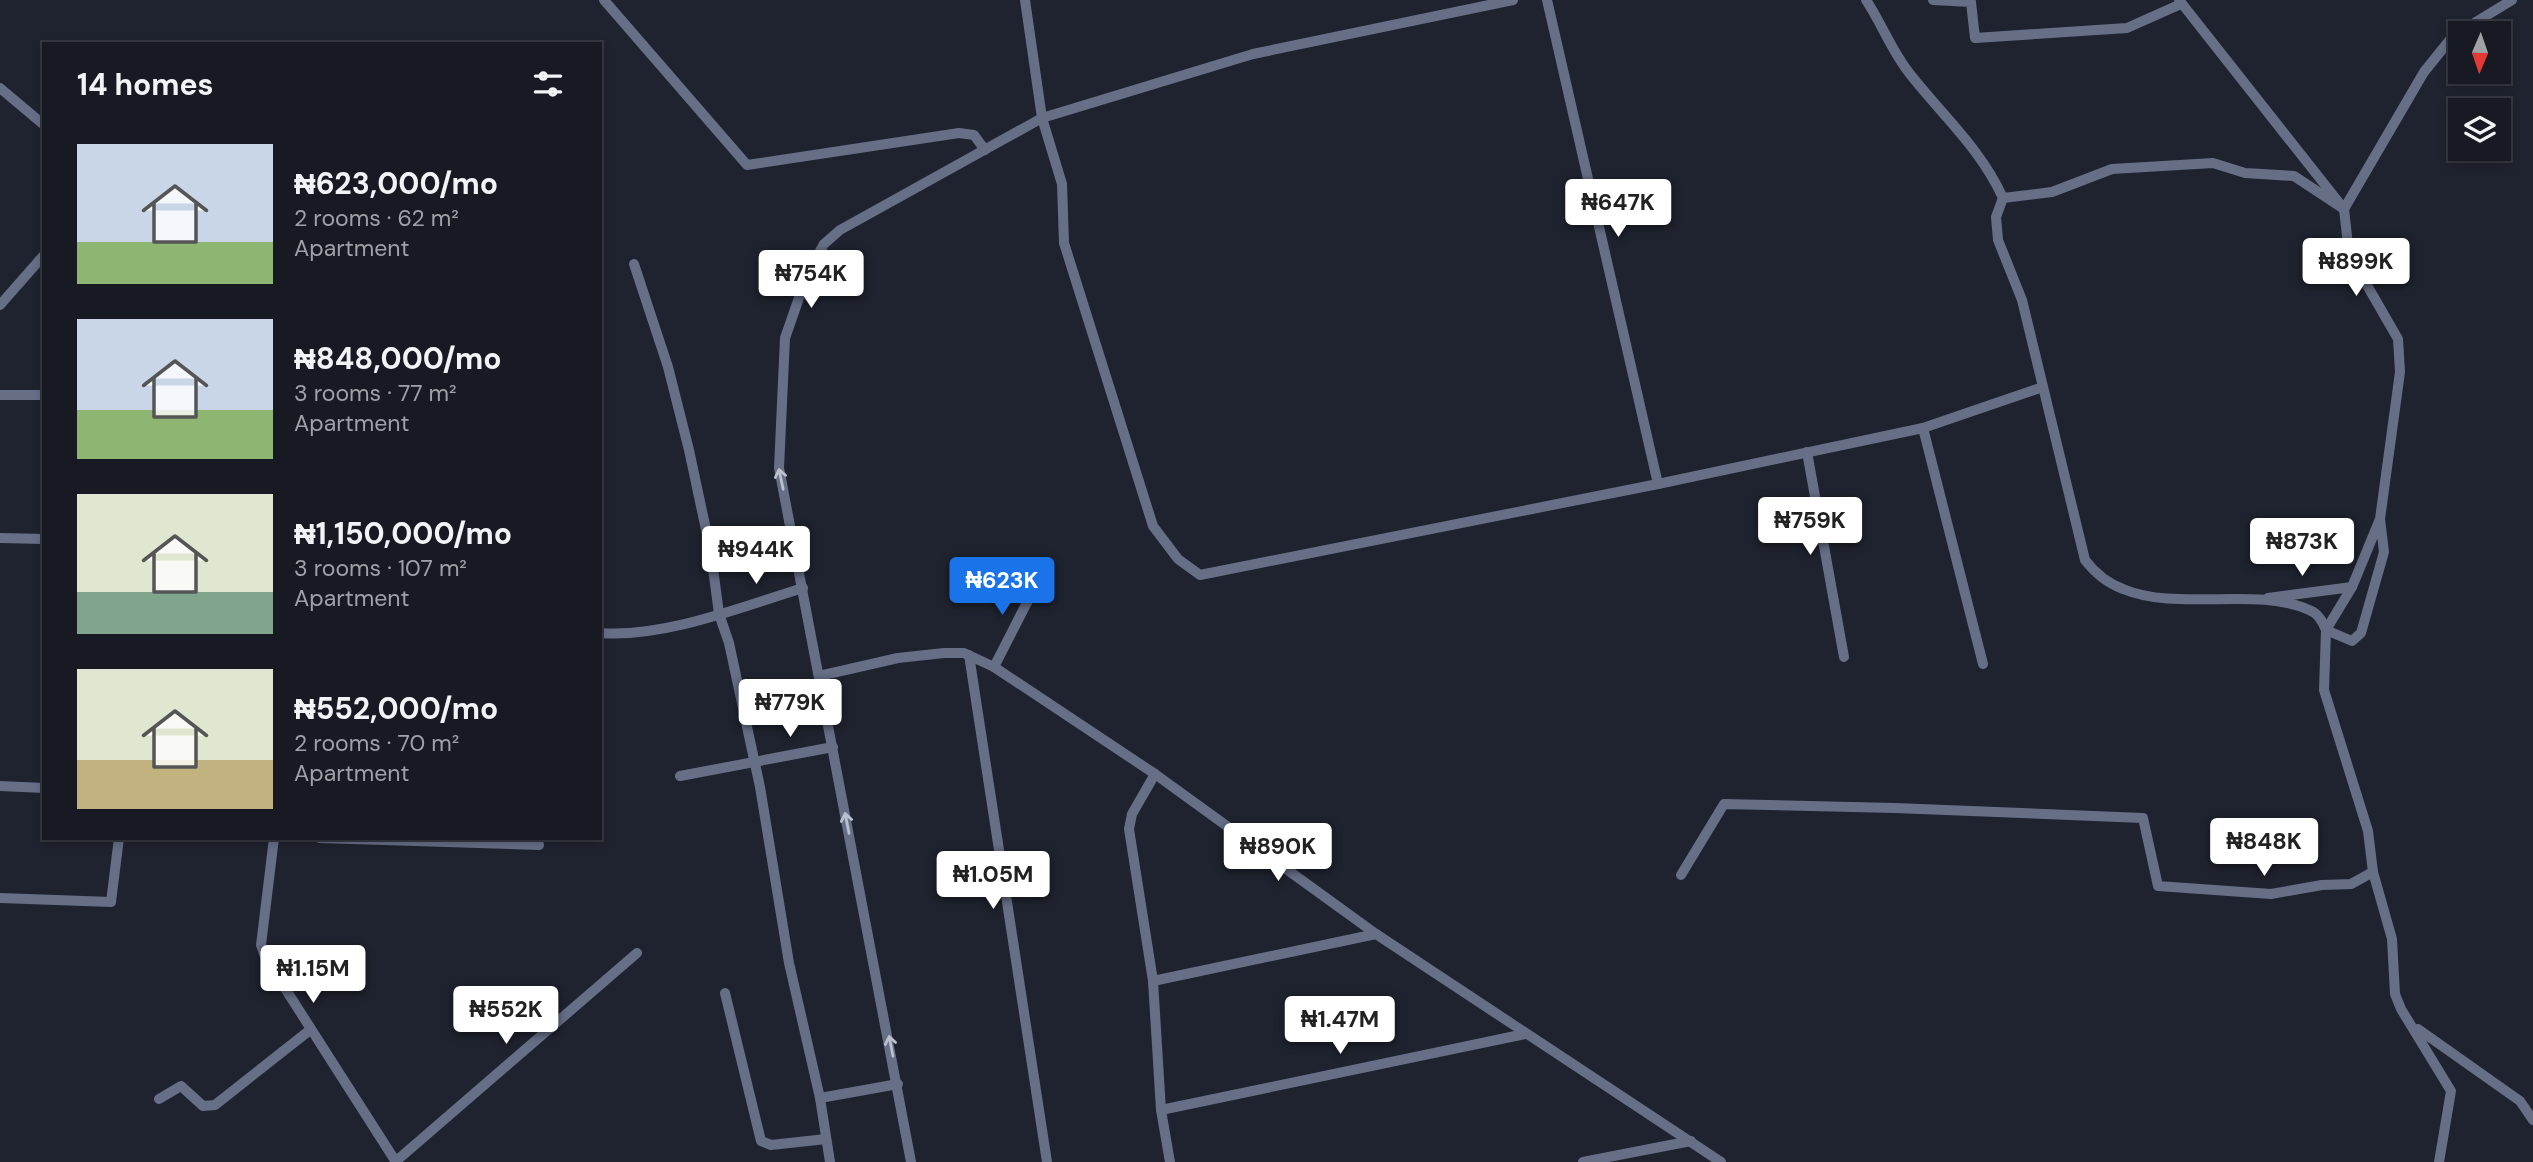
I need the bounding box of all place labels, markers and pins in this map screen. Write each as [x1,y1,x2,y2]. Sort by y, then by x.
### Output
pin: ₦647K [1569,180,1667,239]
pin: ₦899K [2307,238,2405,298]
pin: ₦754K [762,250,860,310]
pin: ₦759K [1761,498,1859,557]
pin: ₦873K [2253,518,2351,578]
pin: ₦944K [707,526,805,586]
pin: ₦623K [953,558,1051,617]
pin: ₦779K [741,680,839,739]
pin: ₦848K [2215,818,2313,878]
pin: ₦890K [1229,824,1327,883]
pin: ₦1.05M [936,852,1050,911]
pin: ₦1.15M [256,946,370,1005]
pin: ₦552K [457,986,555,1046]
pin: ₦1.47M [1283,996,1397,1056]

